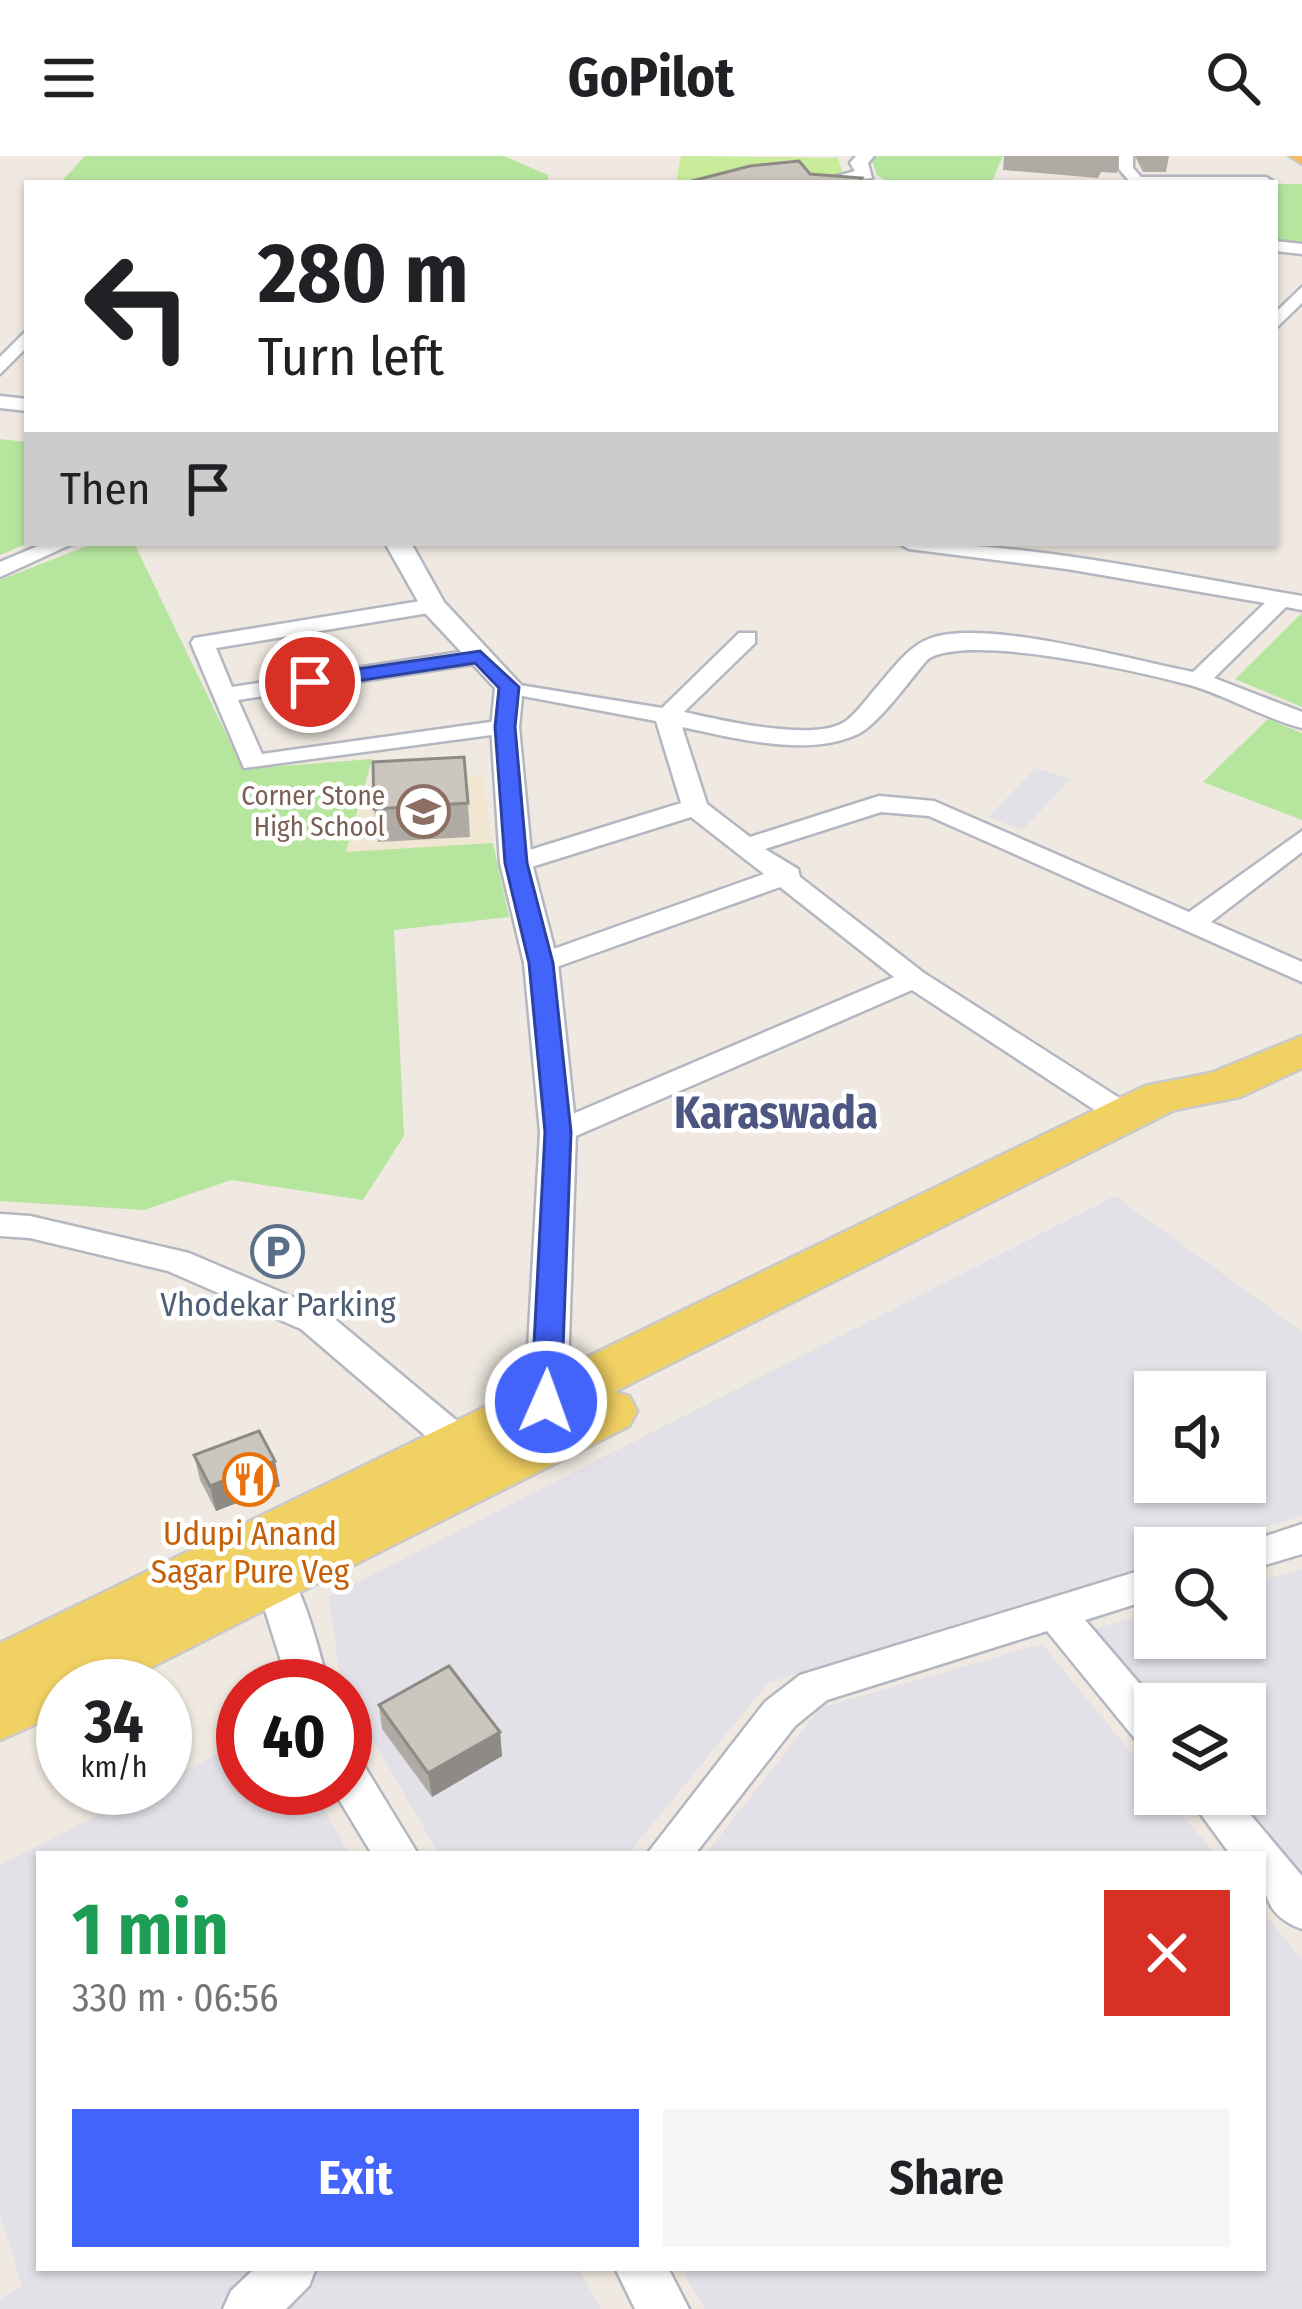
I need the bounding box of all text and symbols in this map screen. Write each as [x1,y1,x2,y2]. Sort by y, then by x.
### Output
icon: menu [36,45,102,111]
icon: search [1200,45,1266,111]
text: GoPilot [568,46,734,110]
text: 280 m [258,223,469,324]
icon: left [60,228,216,384]
text: Turn left [258,325,444,389]
icon: arrive [175,456,241,522]
text: Then [60,462,151,516]
pin [259,631,361,733]
icon: arrive [277,649,343,715]
place label: Corner Stone High School [241,780,385,843]
school or university icon: Corner Stone High School [396,784,452,840]
district label: Karaswada [674,1086,878,1140]
parking icon: Vhodekar Parking [250,1223,306,1279]
place label: Vhodekar Parking [160,1285,396,1325]
position arrow [483,1339,609,1465]
map controls [1134,1371,1266,1815]
button: sound [1134,1371,1266,1503]
restaurant icon: Udupi Anand Sagar Pure Veg [222,1452,278,1508]
place label: Udupi Anand Sagar Pure Veg [151,1514,350,1592]
button: search [1134,1527,1266,1659]
speed limit sign: 40 [216,1659,372,1815]
button: layers [1134,1683,1266,1815]
text: 34 [84,1686,144,1758]
text: km/h [81,1749,147,1785]
text: 1 min [72,1887,229,1973]
button: close [1104,1890,1230,2016]
text: 330 m · 06:56 [72,1975,279,2021]
button: Exit [72,2109,639,2247]
button: Share [663,2109,1230,2247]

